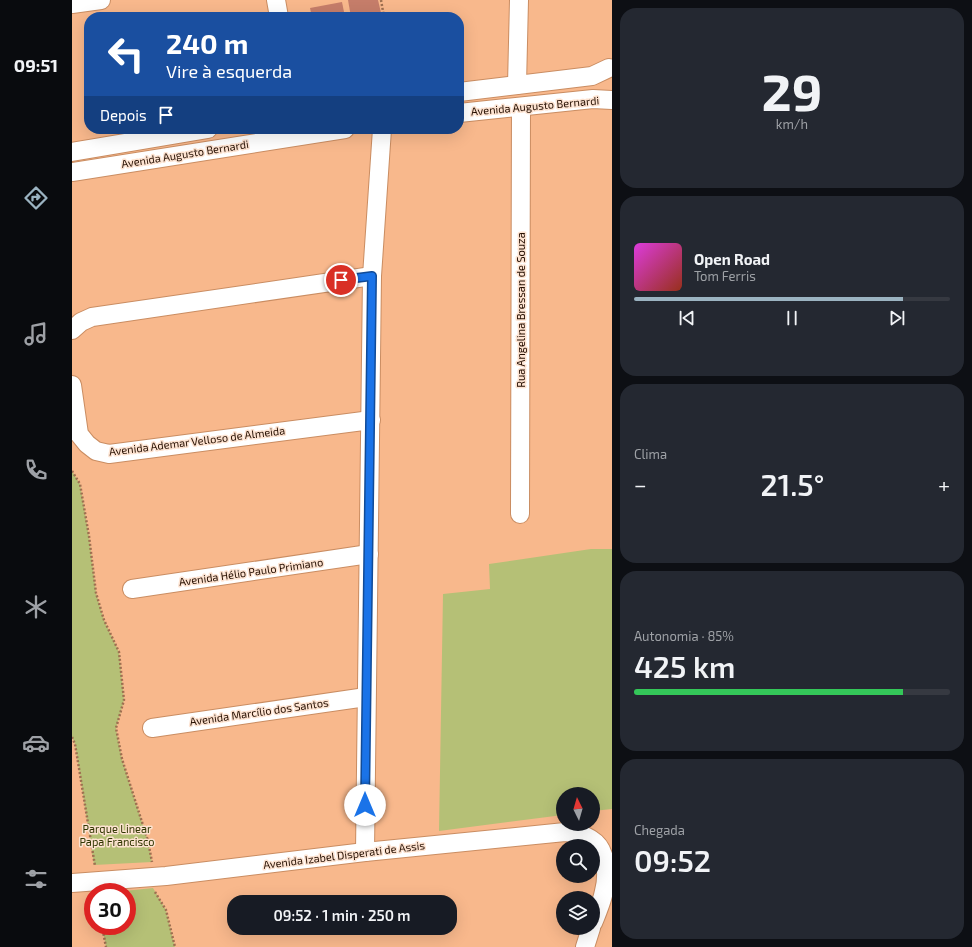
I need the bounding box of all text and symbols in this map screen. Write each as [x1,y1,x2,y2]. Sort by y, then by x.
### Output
text: 240 m [166,26,249,60]
icon: left [100,28,152,80]
text: 09:51 [14,54,58,76]
text: 29 [762,59,822,121]
text: Vire à esquerda [166,60,292,82]
street label: Avenida Augusto Bernardi [470,93,600,118]
icon: arrive [155,104,177,126]
text: Depois [100,106,147,124]
text: km/h [776,116,808,132]
street label: Avenida Augusto Bernardi [120,137,250,170]
icon: directions [22,184,50,212]
street label: Rua Angelina Bressan de Souza [514,232,527,388]
text: Open Road [694,250,770,268]
pin [324,263,358,297]
text: Tom Ferris [694,268,756,284]
icon: arrive [330,269,352,291]
icon: previous [676,307,698,329]
icon: pause [781,307,803,329]
icon: next [886,307,908,329]
icon: music [22,320,50,348]
street label: Avenida Ademar Velloso de Almeida [108,423,286,458]
text: Clima [634,446,667,462]
icon: phone [22,456,50,484]
text: 21.5° [760,466,824,502]
text: − [634,471,647,497]
text: + [938,471,950,497]
street label: Avenida Hélio Paulo Primiano [178,555,324,588]
icon: climate [22,593,50,621]
text: Autonomia · 85% [634,628,734,644]
text: 425 km [634,648,735,684]
street label: Avenida Marcílio dos Santos [189,695,330,728]
icon: car [22,729,50,757]
position arrow [344,784,386,826]
north arrow [556,787,600,831]
map controls [556,787,600,935]
park label: Parque Linear Papa Francisco [79,822,155,848]
text: Chegada [634,822,685,838]
street label: Avenida Izabel Disperati de Assis [262,838,426,871]
button: search [556,839,600,883]
text: 09:52 [634,842,711,878]
icon: filters [22,865,50,893]
speed limit sign: 30 [84,883,136,935]
button: layers [556,891,600,935]
text: 09:52 · 1 min · 250 m [273,906,411,924]

